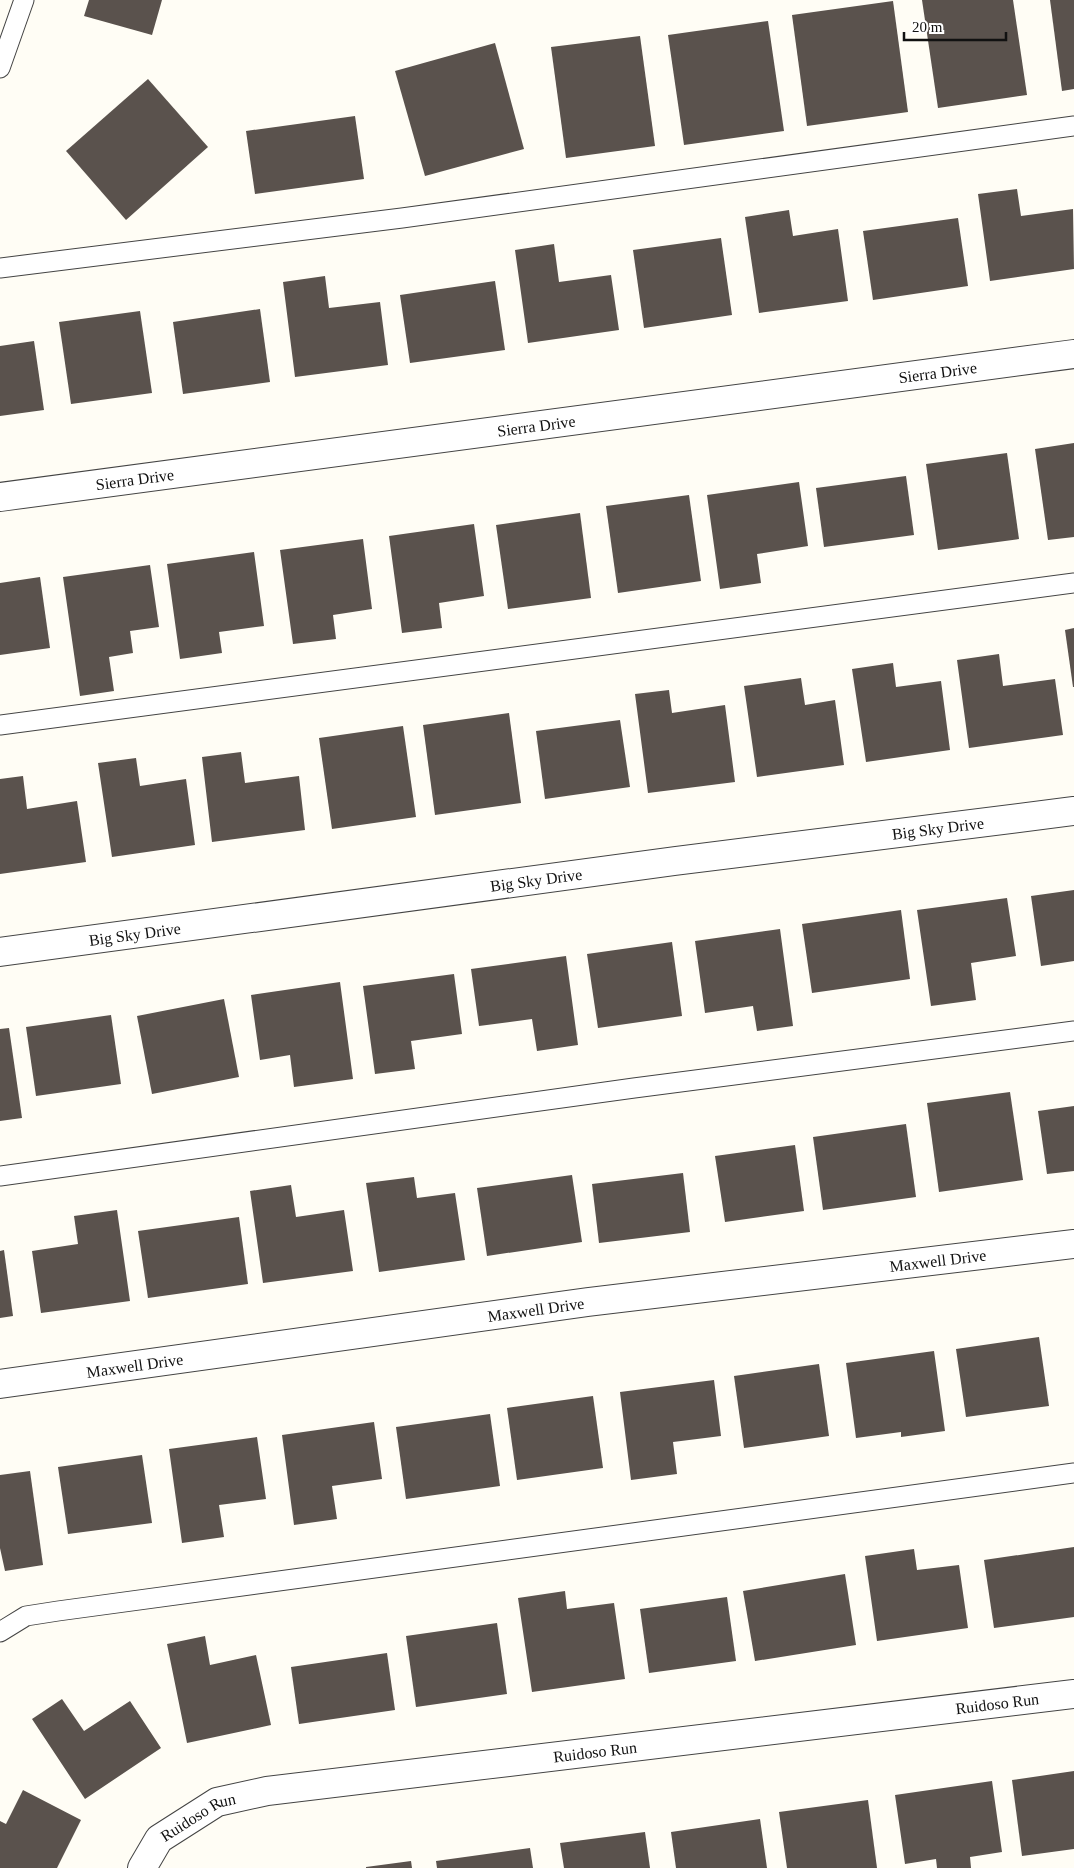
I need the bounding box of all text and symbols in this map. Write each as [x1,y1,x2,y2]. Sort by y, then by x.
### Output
scale bar [904,10,1006,42]
text: 20 m [912,19,943,35]
street label: Sierra Drive [898,359,978,386]
street label: Sierra Drive [496,412,576,439]
street label: Sierra Drive [95,465,175,493]
street label: Big Sky Drive [891,814,985,842]
street label: Big Sky Drive [489,865,583,894]
street label: Big Sky Drive [88,919,182,948]
street label: Maxwell Drive [888,1246,987,1274]
street label: Maxwell Drive [486,1294,585,1324]
street label: Maxwell Drive [85,1350,184,1380]
street label: Ruidoso Run [954,1690,1040,1717]
street label: Ruidoso Run [552,1738,638,1765]
street label: Ruidoso Run [157,1790,237,1844]

